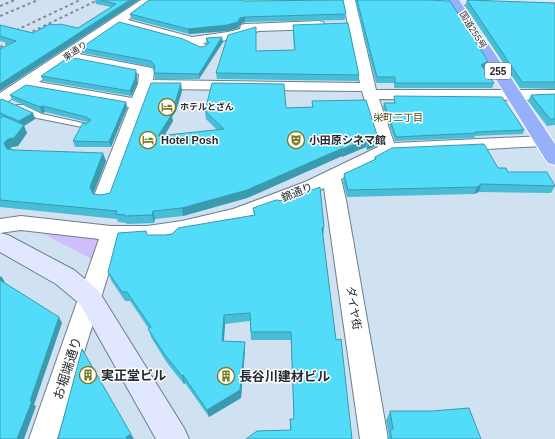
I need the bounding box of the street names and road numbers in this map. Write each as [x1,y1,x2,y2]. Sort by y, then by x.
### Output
street label: 国道255号 [458,10,488,50]
street label: 東通り [61,39,89,63]
road number: 255 [485,63,511,79]
street label: 錦通り [279,180,315,204]
street label: ダイヤ街 [345,285,363,331]
street label: お堀端通り [50,335,85,401]

